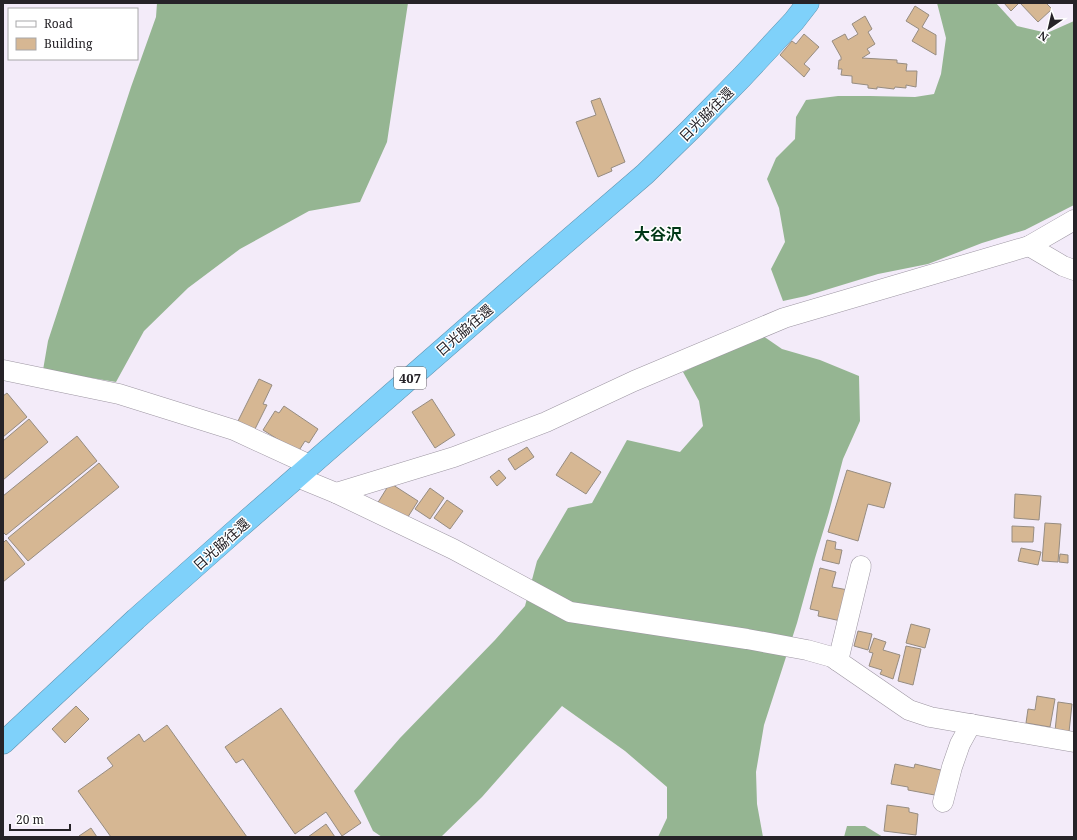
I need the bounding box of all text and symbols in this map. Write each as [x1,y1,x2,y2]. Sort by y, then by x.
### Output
legend [8,8,138,60]
north arrow [1029,8,1069,48]
text: Road [44,15,74,32]
text: N [1035,28,1051,45]
text: Building [44,35,93,52]
street label: 日光脇往還 [675,83,737,145]
district label: 大谷沢 [634,223,682,245]
street label: 日光脇往還 [431,300,497,360]
road number: 407 [394,367,426,389]
street label: 日光脇往還 [189,514,253,574]
scale bar [10,806,70,832]
text: 20 m [16,811,44,828]

